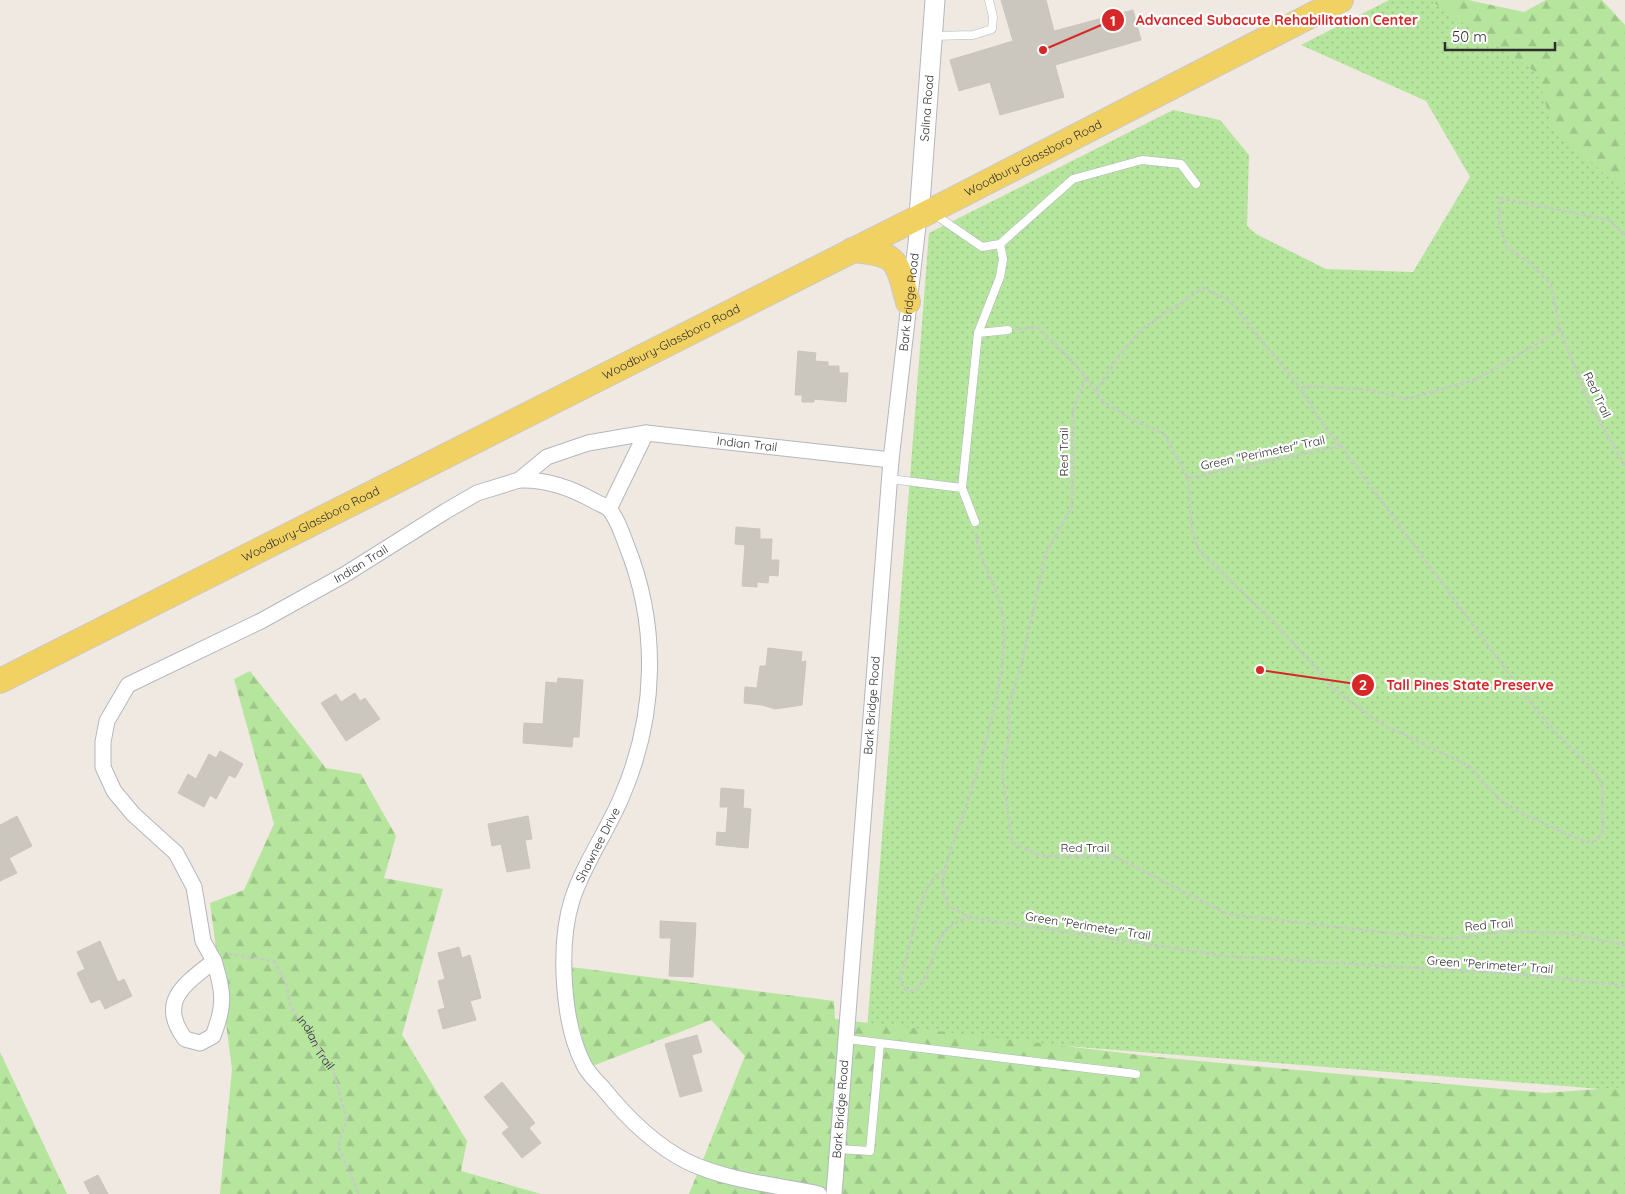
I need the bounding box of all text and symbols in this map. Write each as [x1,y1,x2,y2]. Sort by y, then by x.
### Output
callout: Advanced Subacute Rehabilitation Center [1101,6,1428,35]
text: 1 [1110,11,1116,30]
text: Advanced Subacute Rehabilitation Center [1136,11,1418,29]
scale bar [1445,20,1555,52]
text: 50 m [1452,27,1487,46]
street label: Salina Road [917,74,936,142]
street label: Woodbury-Glassboro Road [962,116,1104,199]
street label: Bark Bridge Road [896,252,922,352]
street label: Woodbury-Glassboro Road [600,301,742,383]
street label: Red Trail [1580,369,1615,420]
street label: Red Trail [1056,428,1071,476]
street label: Green "Perimeter" Trail [1199,432,1326,473]
street label: Indian Trail [716,433,778,454]
street label: Woodbury-Glassboro Road [239,483,382,565]
street label: Indian Trail [331,541,391,586]
street label: Bark Bridge Road [860,656,883,755]
callout: Tall Pines State Preserve [1351,670,1563,699]
text: 2 [1359,675,1367,694]
text: Tall Pines State Preserve [1386,676,1554,694]
street label: Shawnee Drive [572,804,623,885]
street label: Red Trail [1061,840,1109,855]
street label: Green "Perimeter" Trail [1024,908,1152,943]
street label: Red Trail [1464,915,1514,934]
street label: Green "Perimeter" Trail [1426,953,1554,976]
street label: Indian Trail [294,1012,338,1073]
street label: Bark Bridge Road [829,1059,851,1159]

